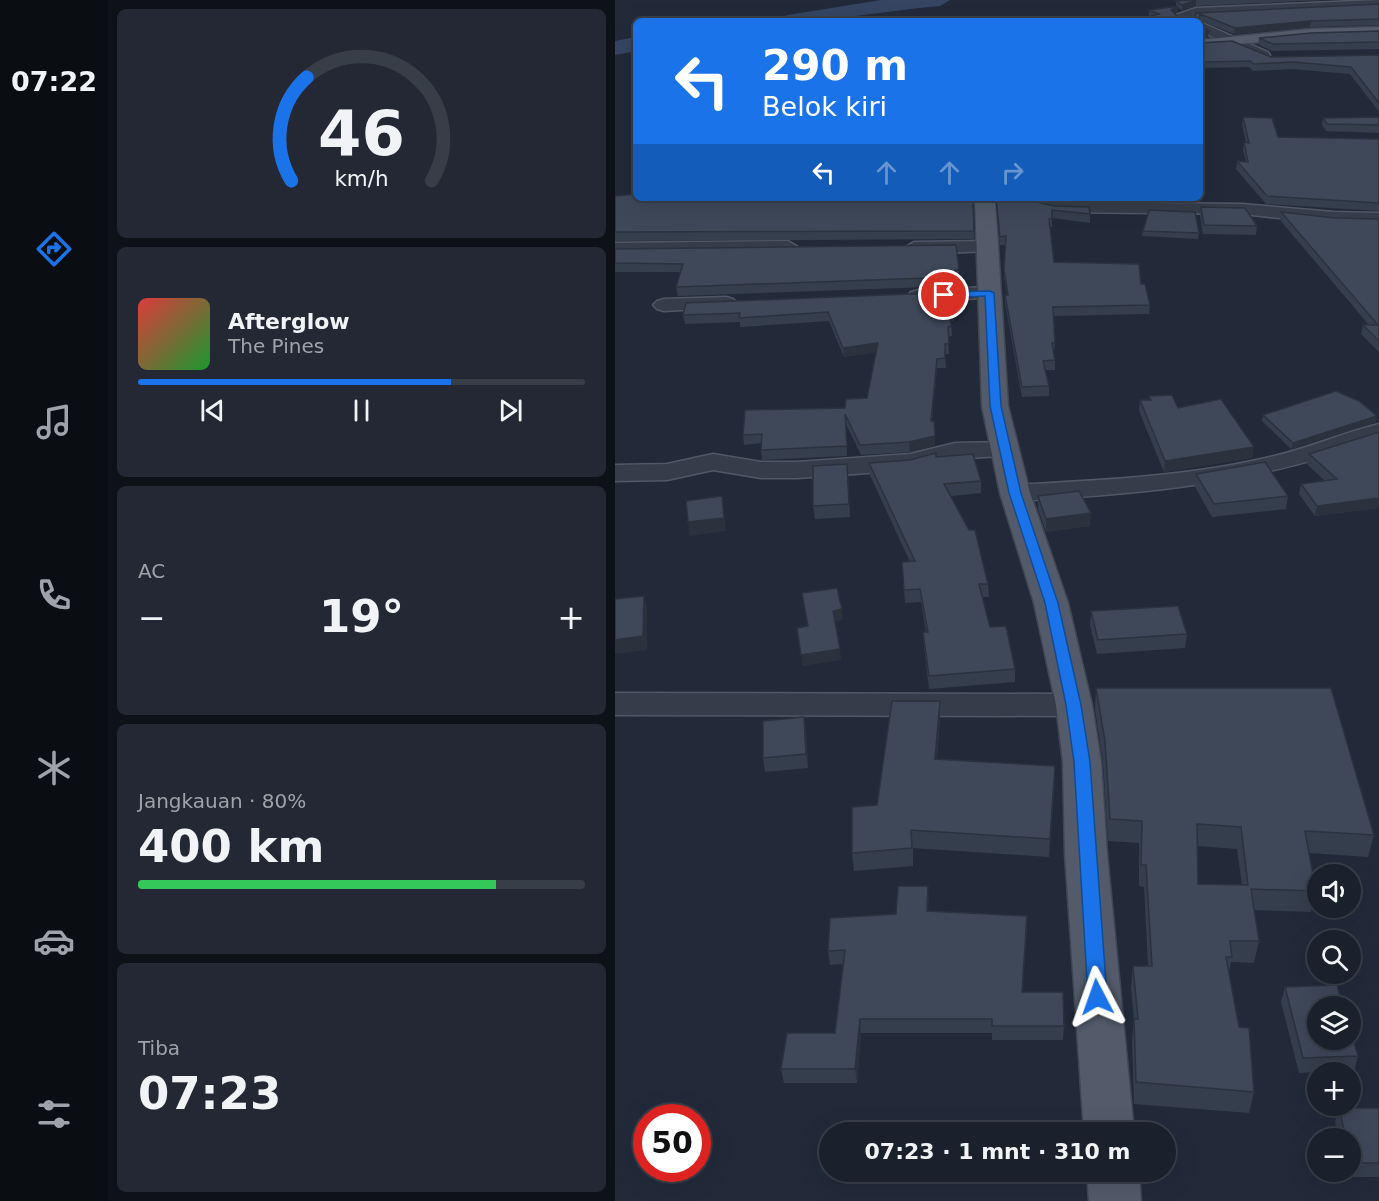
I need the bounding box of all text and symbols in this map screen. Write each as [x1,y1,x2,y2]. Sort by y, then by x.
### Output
text: 290 m [762,41,908,90]
icon: left [663,42,741,120]
text: 07:22 [11,66,97,97]
text: Belok kiri [762,91,887,122]
text: 46 [318,97,405,170]
icon: left [807,156,840,189]
icon: ahead [870,156,903,189]
icon: ahead [933,156,966,189]
icon: right [996,156,1029,189]
text: km/h [334,166,389,191]
icon: directions [33,228,75,270]
pin [918,269,969,320]
icon: arrive [927,278,960,311]
text: Afterglow [228,309,350,334]
text: The Pines [228,334,324,358]
icon: previous [196,394,229,427]
icon: pause [345,394,378,427]
icon: next [494,394,527,427]
icon: music [33,401,75,443]
text: AC [138,559,165,583]
icon: phone [33,574,75,616]
text: 19° [319,590,404,643]
text: − [138,598,166,637]
text: + [557,598,585,637]
icon: climate [33,747,75,789]
text: Jangkauan · 80% [138,789,306,813]
text: 400 km [138,820,324,873]
map controls [1307,864,1361,1182]
button: sound [1307,864,1361,918]
icon: car [33,920,75,962]
button: search [1307,930,1361,984]
position arrow [1065,965,1129,1029]
button: layers [1307,996,1361,1050]
text: Tiba [138,1036,180,1060]
button: + [1307,1062,1361,1116]
text: 07:23 [138,1067,281,1120]
icon: filters [33,1093,75,1135]
speed limit sign: 50 [633,1104,711,1182]
button: − [1307,1128,1361,1182]
text: 07:23 · 1 mnt · 310 m [865,1139,1130,1164]

